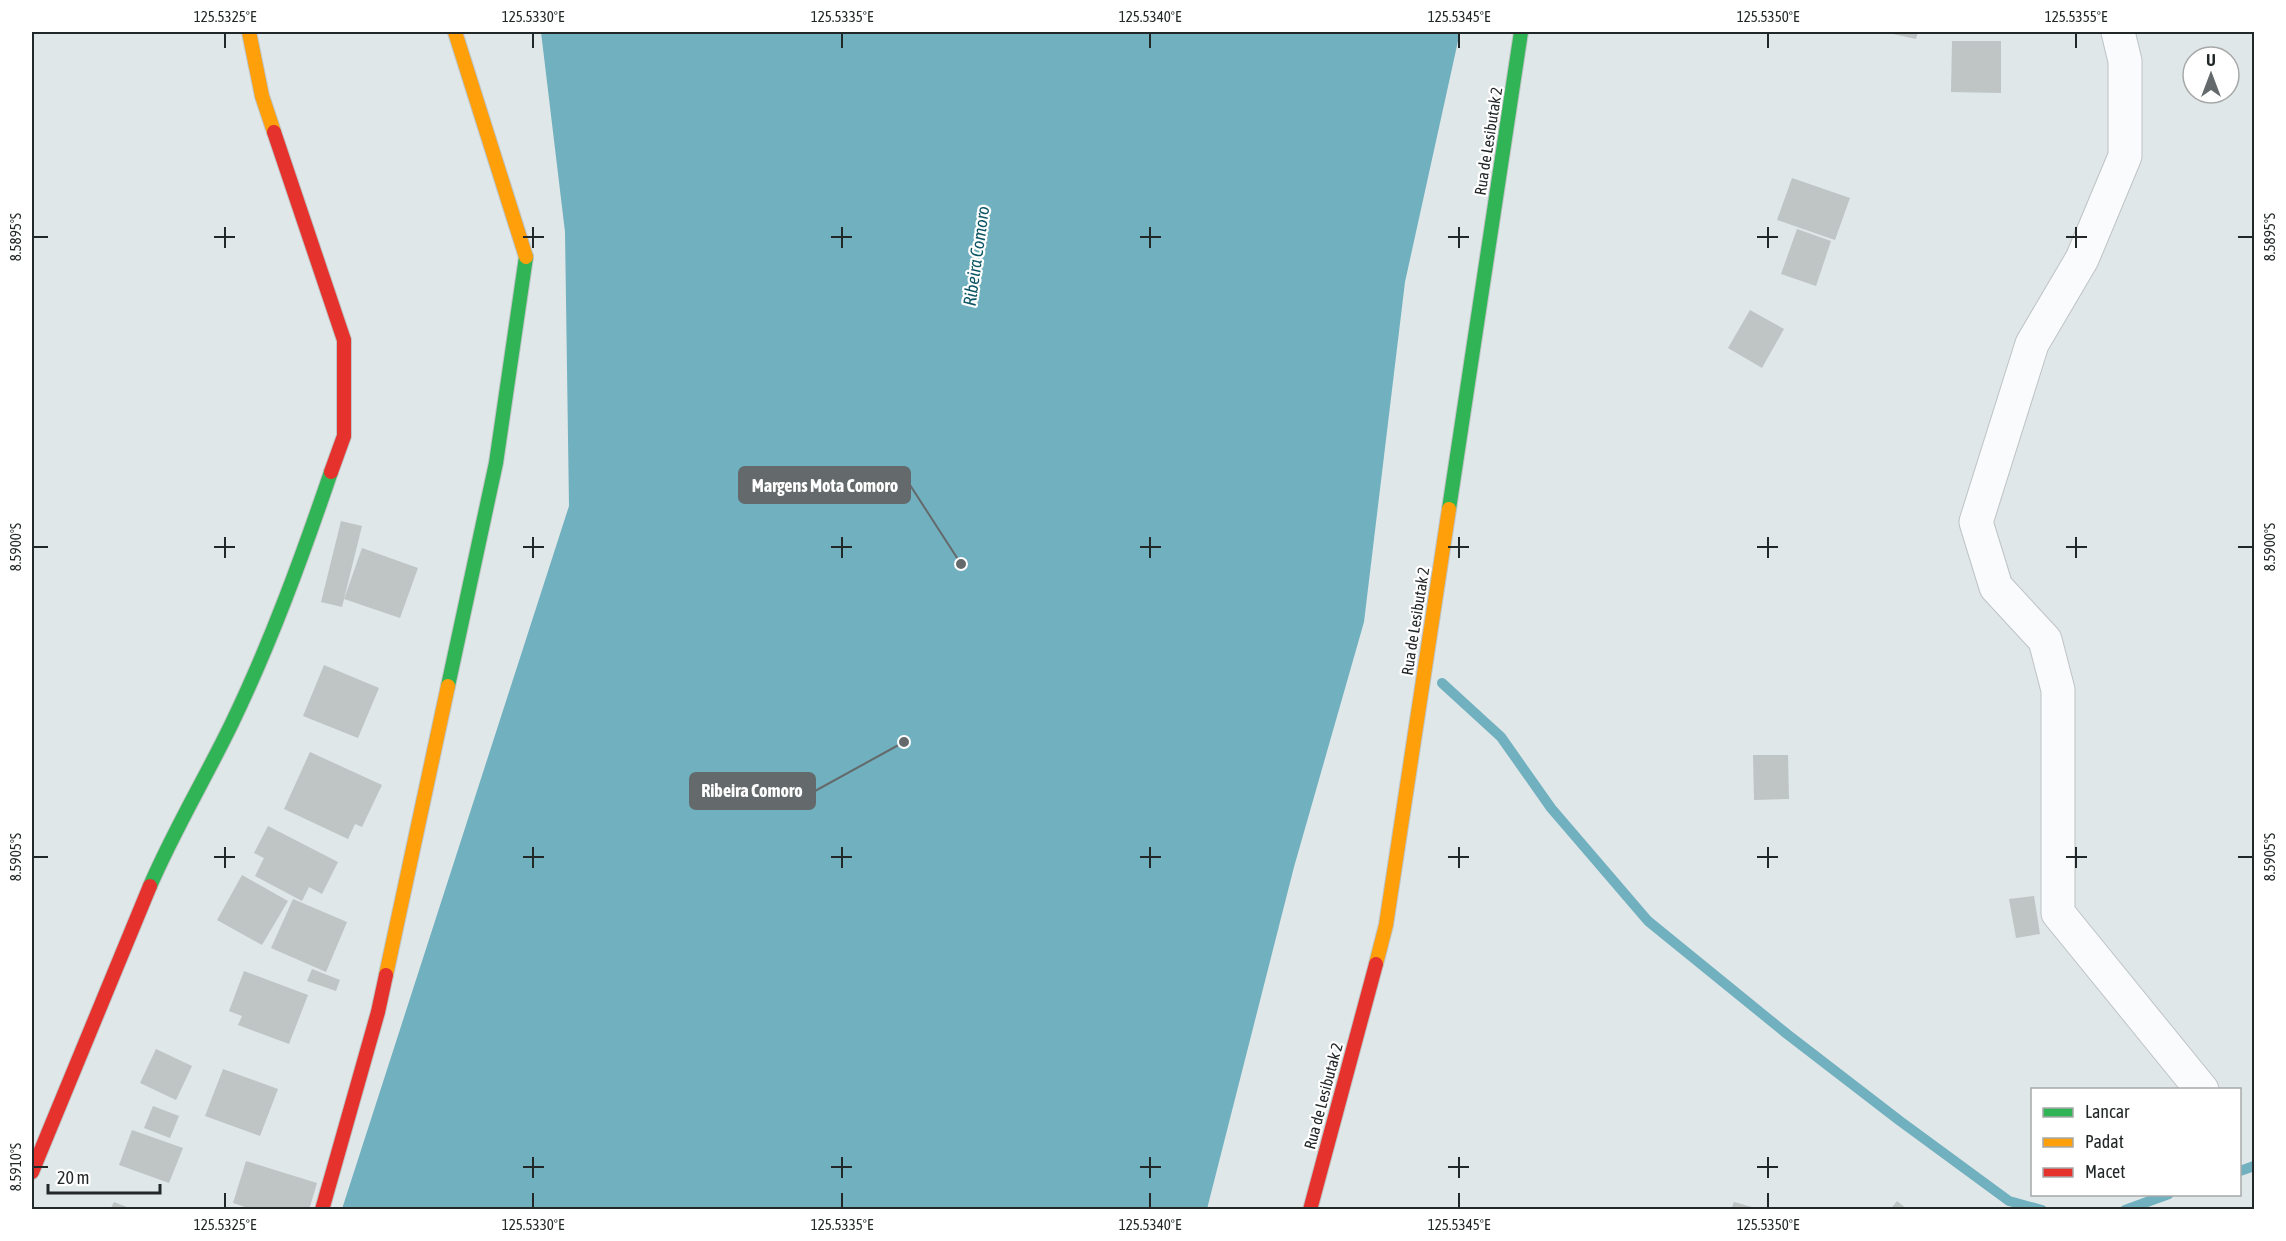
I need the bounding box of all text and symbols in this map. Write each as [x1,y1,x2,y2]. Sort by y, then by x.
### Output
text: 125.5325°E [194,8,257,25]
text: 125.5330°E [502,8,565,25]
text: 125.5335°E [811,8,874,25]
text: 125.5340°E [1119,8,1182,25]
text: 125.5345°E [1428,8,1491,25]
text: 125.5350°E [1737,8,1800,25]
text: 125.5355°E [2045,8,2108,25]
north arrow [2181,45,2241,105]
text: U [2206,51,2216,69]
street label: Rua de Lesibutak 2 [1471,86,1505,196]
water label: Ribeira Comoro [959,205,993,307]
text: 8.5895°S [7,213,24,261]
text: 8.5895°S [2261,213,2278,261]
callout: Margens Mota Comoro [739,467,910,503]
text: Margens Mota Comoro [752,475,898,496]
text: 8.5900°S [7,523,24,571]
text: 8.5900°S [2261,523,2278,571]
street label: Rua de Lesibutak 2 [1398,566,1432,676]
callout: Ribeira Comoro [690,773,815,809]
text: Ribeira Comoro [701,780,803,801]
text: 8.5905°S [7,833,24,881]
text: 8.5905°S [2261,833,2278,881]
street label: Rua de Lesibutak 2 [1300,1041,1346,1151]
legend [2031,1088,2241,1196]
text: Lancar [2085,1101,2130,1122]
text: Padat [2085,1131,2124,1152]
text: 8.5910°S [7,1143,24,1191]
scale bar [48,1157,160,1195]
text: Macet [2085,1161,2125,1182]
text: 20 m [57,1167,89,1188]
text: 125.5325°E [194,1216,257,1233]
text: 125.5330°E [502,1216,565,1233]
text: 125.5335°E [811,1216,874,1233]
text: 125.5340°E [1119,1216,1182,1233]
text: 125.5345°E [1428,1216,1491,1233]
text: 125.5350°E [1737,1216,1800,1233]

